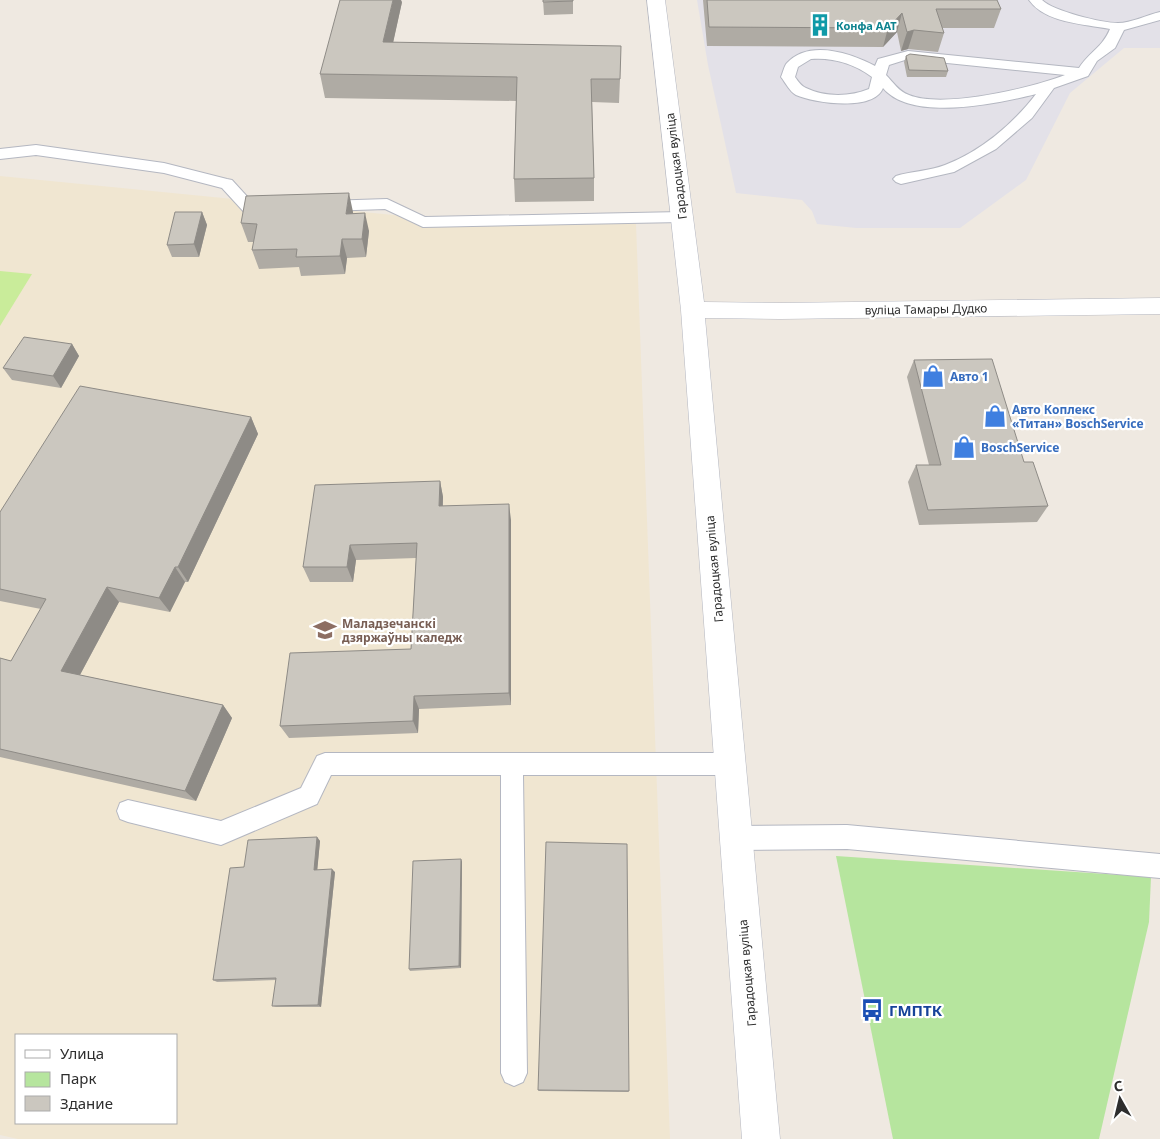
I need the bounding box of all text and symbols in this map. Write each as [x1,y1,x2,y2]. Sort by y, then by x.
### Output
building icon: Конфа ААТ [807,12,833,38]
place label: Конфа ААТ [836,18,897,33]
street label: Гарадоцкая вуліца [661,112,691,220]
street label: вуліца Тамары Дудко [864,299,988,319]
shop icon: Авто 1 [920,363,946,389]
place label: Авто 1 [950,368,989,385]
place label: Авто Коплекс «Титан» BoschService [1012,401,1144,432]
shop icon: Авто Коплекс «Титан» BoschService [982,403,1008,429]
shop icon: BoschService [951,434,977,460]
place label: BoschService [981,439,1059,456]
street label: Гарадоцкая вуліца [701,515,727,623]
place label: Маладзечанскі дзяржаўны каледж [342,615,463,646]
school or university icon: Маладзечанскі дзяржаўны каледж [312,617,338,643]
street label: Гарадоцкая вуліца [734,919,760,1027]
bus stop icon: ГМПТК [859,997,885,1023]
place label: ГМПТК [889,1000,943,1020]
legend [15,1034,178,1124]
text: Улица [60,1043,104,1063]
text: Парк [60,1068,96,1088]
north arrow [1095,1074,1145,1124]
text: С [1112,1076,1124,1096]
text: Здание [60,1093,113,1113]

